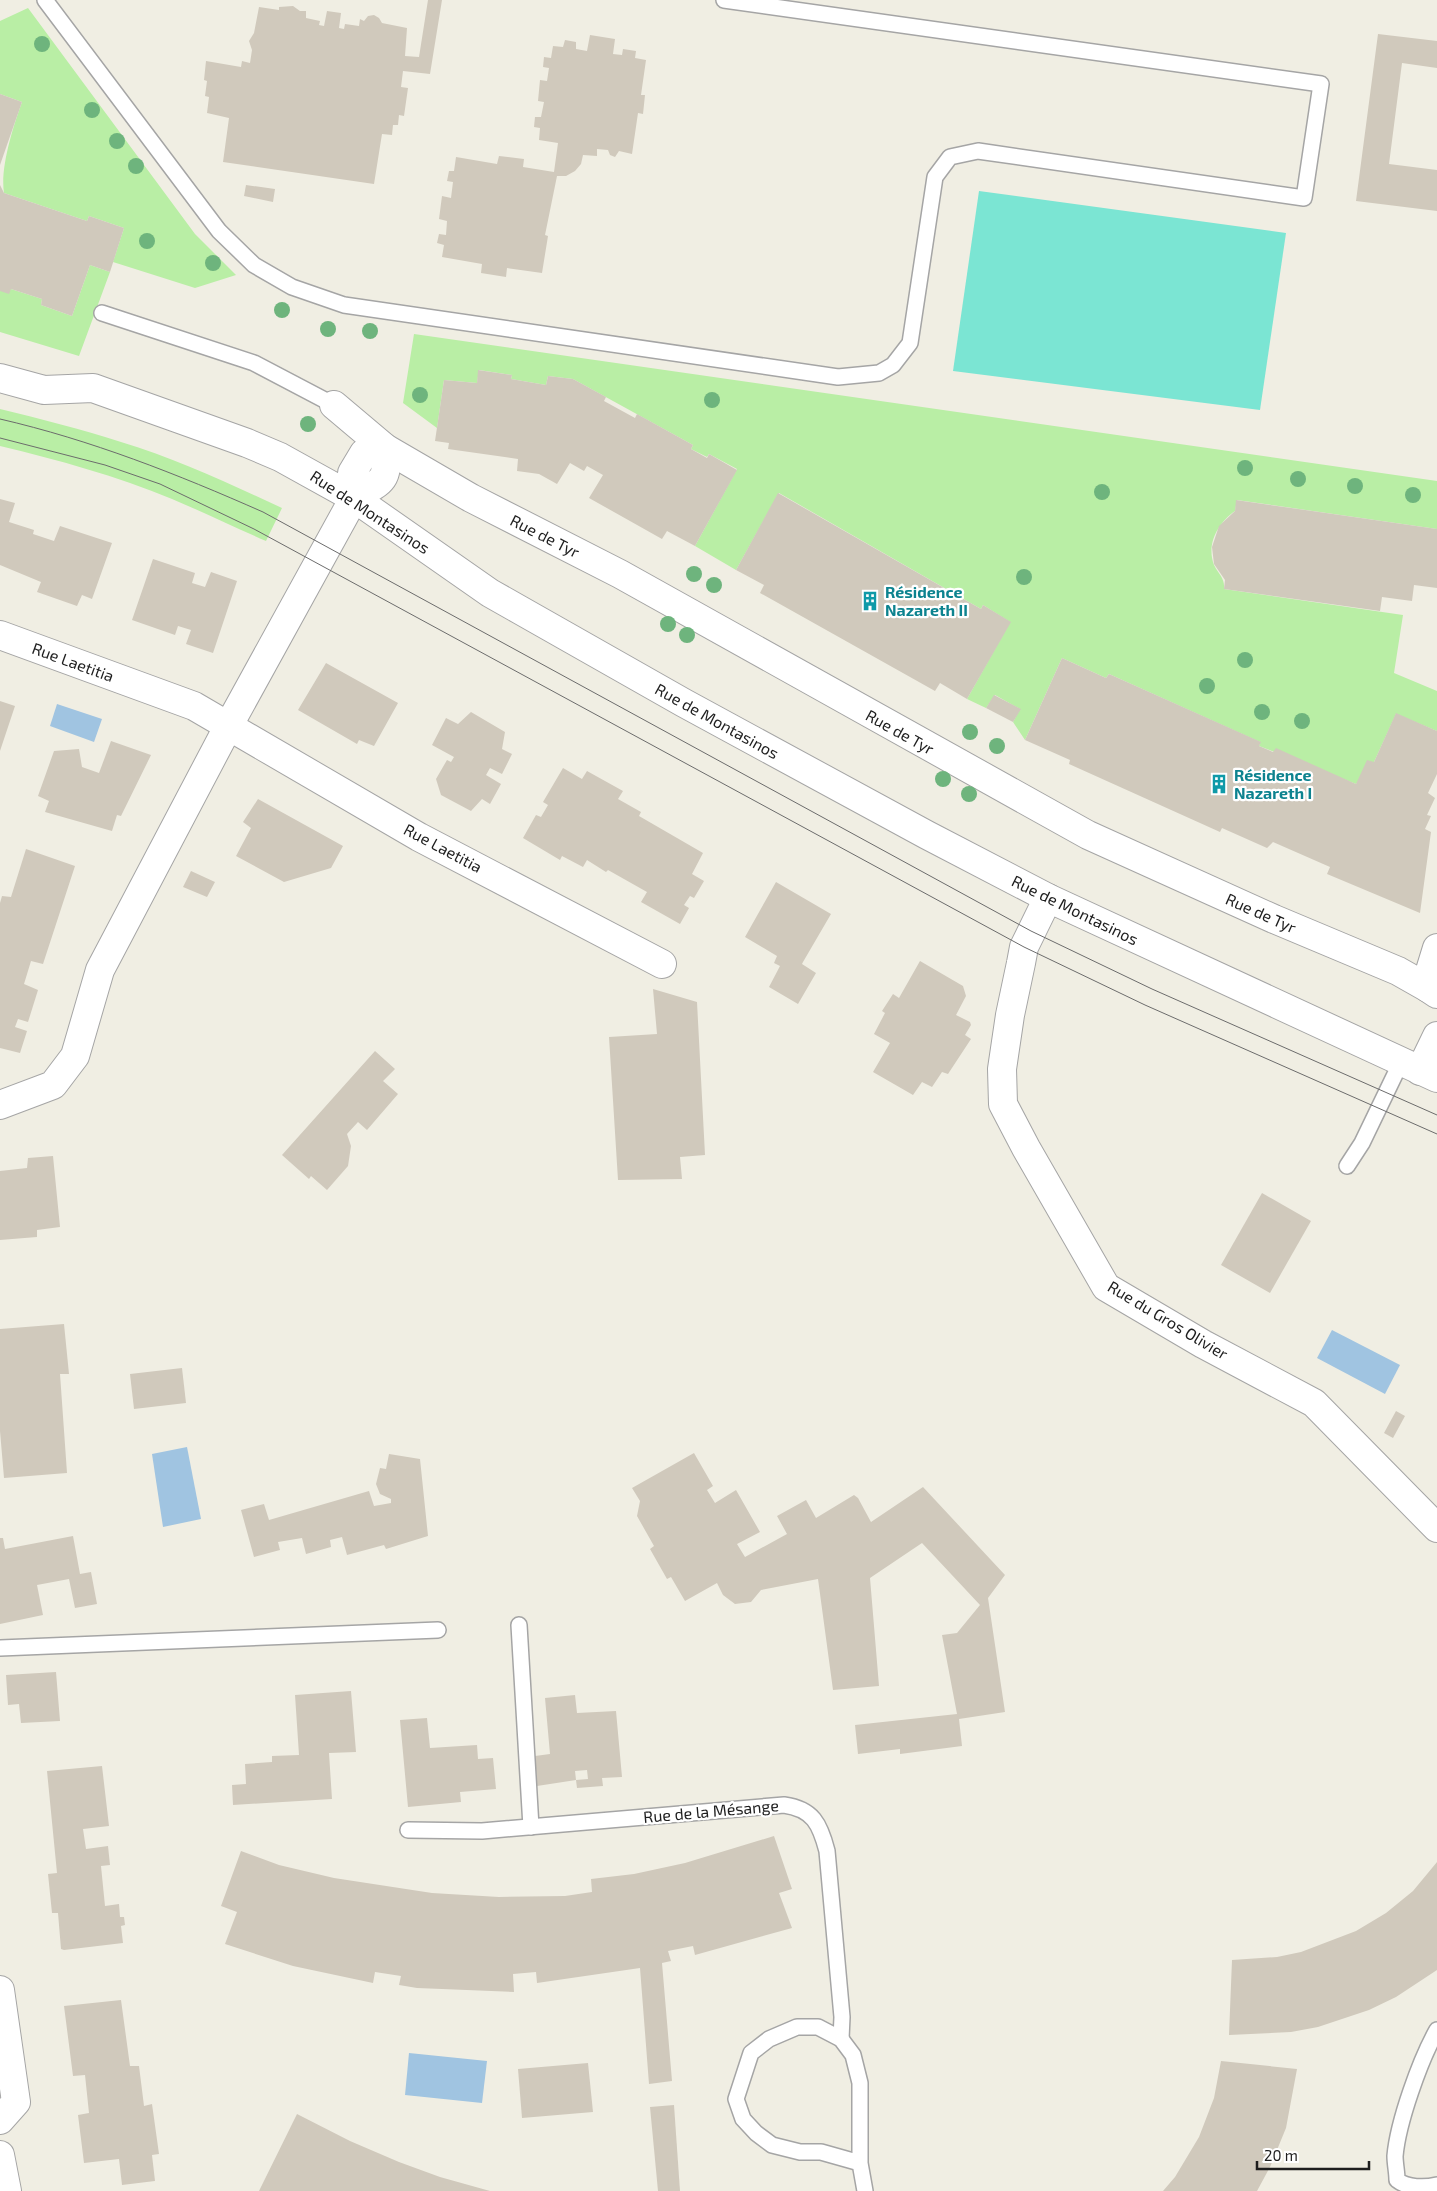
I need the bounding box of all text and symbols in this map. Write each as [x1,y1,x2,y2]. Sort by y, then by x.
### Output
street label: Rue de Montasinos [307,466,433,557]
street label: Rue de Tyr [507,510,584,561]
place label: Résidence Nazareth II [885,582,968,619]
building icon: Résidence Nazareth II [859,590,881,612]
street label: Rue Laetitia [30,638,117,685]
street label: Rue de Montasinos [652,679,782,762]
street label: Rue de Tyr [863,705,938,758]
place label: Résidence Nazareth I [1234,765,1312,802]
building icon: Résidence Nazareth I [1208,773,1230,795]
street label: Rue Laetitia [401,819,486,876]
street label: Rue de Montasinos [1009,871,1142,948]
street label: Rue de Tyr [1223,889,1300,937]
street label: Rue du Gros Olivier [1105,1276,1232,1363]
street label: Rue de la Mésange [642,1795,779,1826]
scale bar [1257,2138,1370,2170]
text: 20 m [1264,2146,1298,2164]

